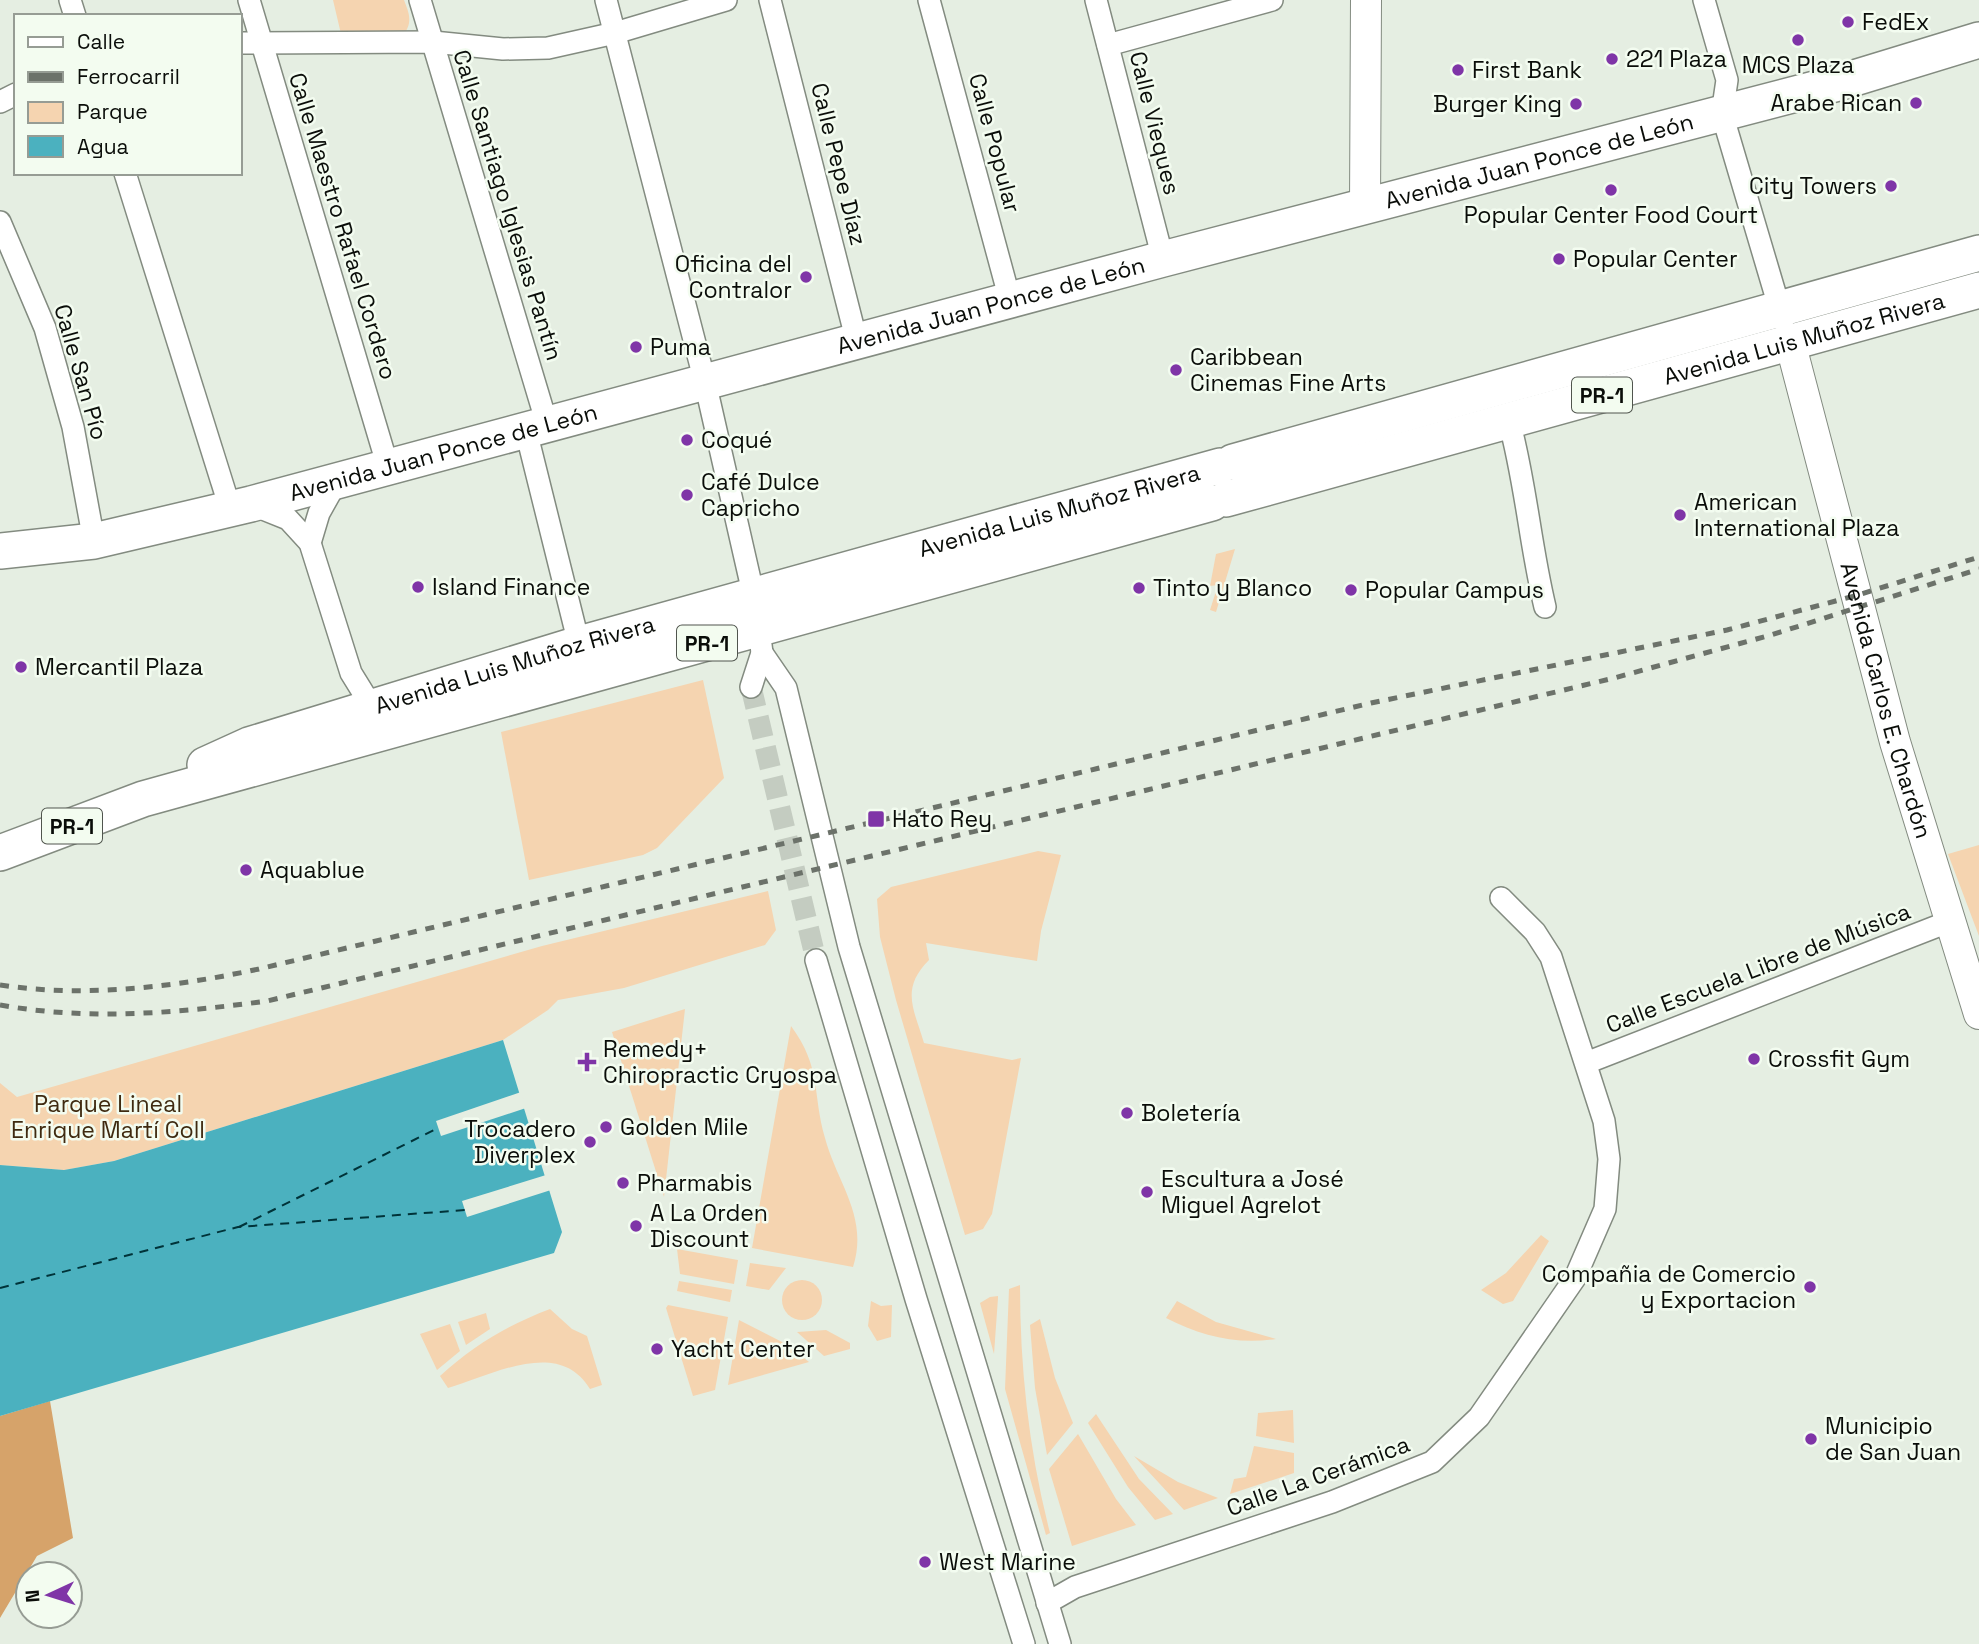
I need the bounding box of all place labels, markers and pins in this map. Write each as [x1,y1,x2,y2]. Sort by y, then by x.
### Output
place label: FedEx [1862,7,1929,37]
marker: FedEx [1840,14,1856,30]
marker: MCS Plaza [1790,32,1806,48]
place label: 221 Plaza [1626,44,1727,74]
place label: MCS Plaza [1742,50,1854,80]
marker: 221 Plaza [1604,51,1620,67]
place label: First Bank [1472,55,1582,85]
marker: First Bank [1450,62,1466,78]
place label: Arabe Rican [1770,88,1902,118]
place label: Burger King [1433,89,1562,119]
marker: Arabe Rican [1908,95,1924,111]
marker: Burger King [1568,96,1584,112]
place label: City Towers [1749,171,1877,201]
marker: City Towers [1883,178,1899,194]
marker: Popular Center Food Court [1603,182,1619,198]
place label: Popular Center Food Court [1464,200,1758,230]
place label: Popular Center [1573,244,1738,274]
place label: Oficina del Contralor [675,249,792,305]
marker: Popular Center [1551,251,1567,267]
marker: Oficina del Contralor [798,269,814,285]
place label: Puma [650,332,711,362]
marker: Puma [628,339,644,355]
place label: Caribbean Cinemas Fine Arts [1190,342,1386,398]
marker: Caribbean Cinemas Fine Arts [1168,362,1184,378]
place label: Coqué [701,425,772,455]
marker: Coqué [679,432,695,448]
place label: Café Dulce Capricho [701,467,820,523]
marker: Café Dulce Capricho [679,487,695,503]
place label: American International Plaza [1694,487,1900,543]
marker: American International Plaza [1672,507,1688,523]
place label: Island Finance [432,572,590,602]
place label: Tinto y Blanco [1153,573,1312,603]
place label: Popular Campus [1365,575,1544,605]
marker: Island Finance [410,579,426,595]
marker: Tinto y Blanco [1131,580,1147,596]
marker: Popular Campus [1343,582,1359,598]
place label: Mercantil Plaza [35,652,203,682]
marker: Mercantil Plaza [13,659,29,675]
place label: Hato Rey [892,804,992,834]
marker: Hato Rey [866,809,886,829]
place label: Aquablue [260,855,365,885]
marker: Aquablue [238,862,254,878]
place label: Remedy+ Chiropractic Cryospa [603,1034,837,1090]
place label: Crossfit Gym [1768,1044,1910,1074]
marker: Crossfit Gym [1746,1051,1762,1067]
marker: Remedy+ Chiropractic Cryospa [577,1052,597,1072]
place label: Boletería [1141,1098,1241,1128]
marker: Boletería [1119,1105,1135,1121]
place label: Golden Mile [620,1112,748,1142]
place label: Trocadero Diverplex [464,1114,576,1170]
marker: Golden Mile [598,1119,614,1135]
marker: Trocadero Diverplex [582,1134,598,1150]
place label: Escultura a José Miguel Agrelot [1161,1164,1344,1220]
place label: Pharmabis [637,1168,752,1198]
marker: Pharmabis [615,1175,631,1191]
marker: Escultura a José Miguel Agrelot [1139,1184,1155,1200]
place label: A La Orden Discount [650,1198,768,1254]
marker: A La Orden Discount [628,1218,644,1234]
place label: Compañia de Comercio y Exportacion [1542,1259,1796,1315]
marker: Compañia de Comercio y Exportacion [1802,1279,1818,1295]
place label: Yacht Center [671,1334,815,1364]
marker: Yacht Center [649,1341,665,1357]
place label: Municipio de San Juan [1825,1411,1961,1467]
marker: Municipio de San Juan [1803,1431,1819,1447]
place label: West Marine [939,1547,1076,1577]
marker: West Marine [917,1554,933,1570]

